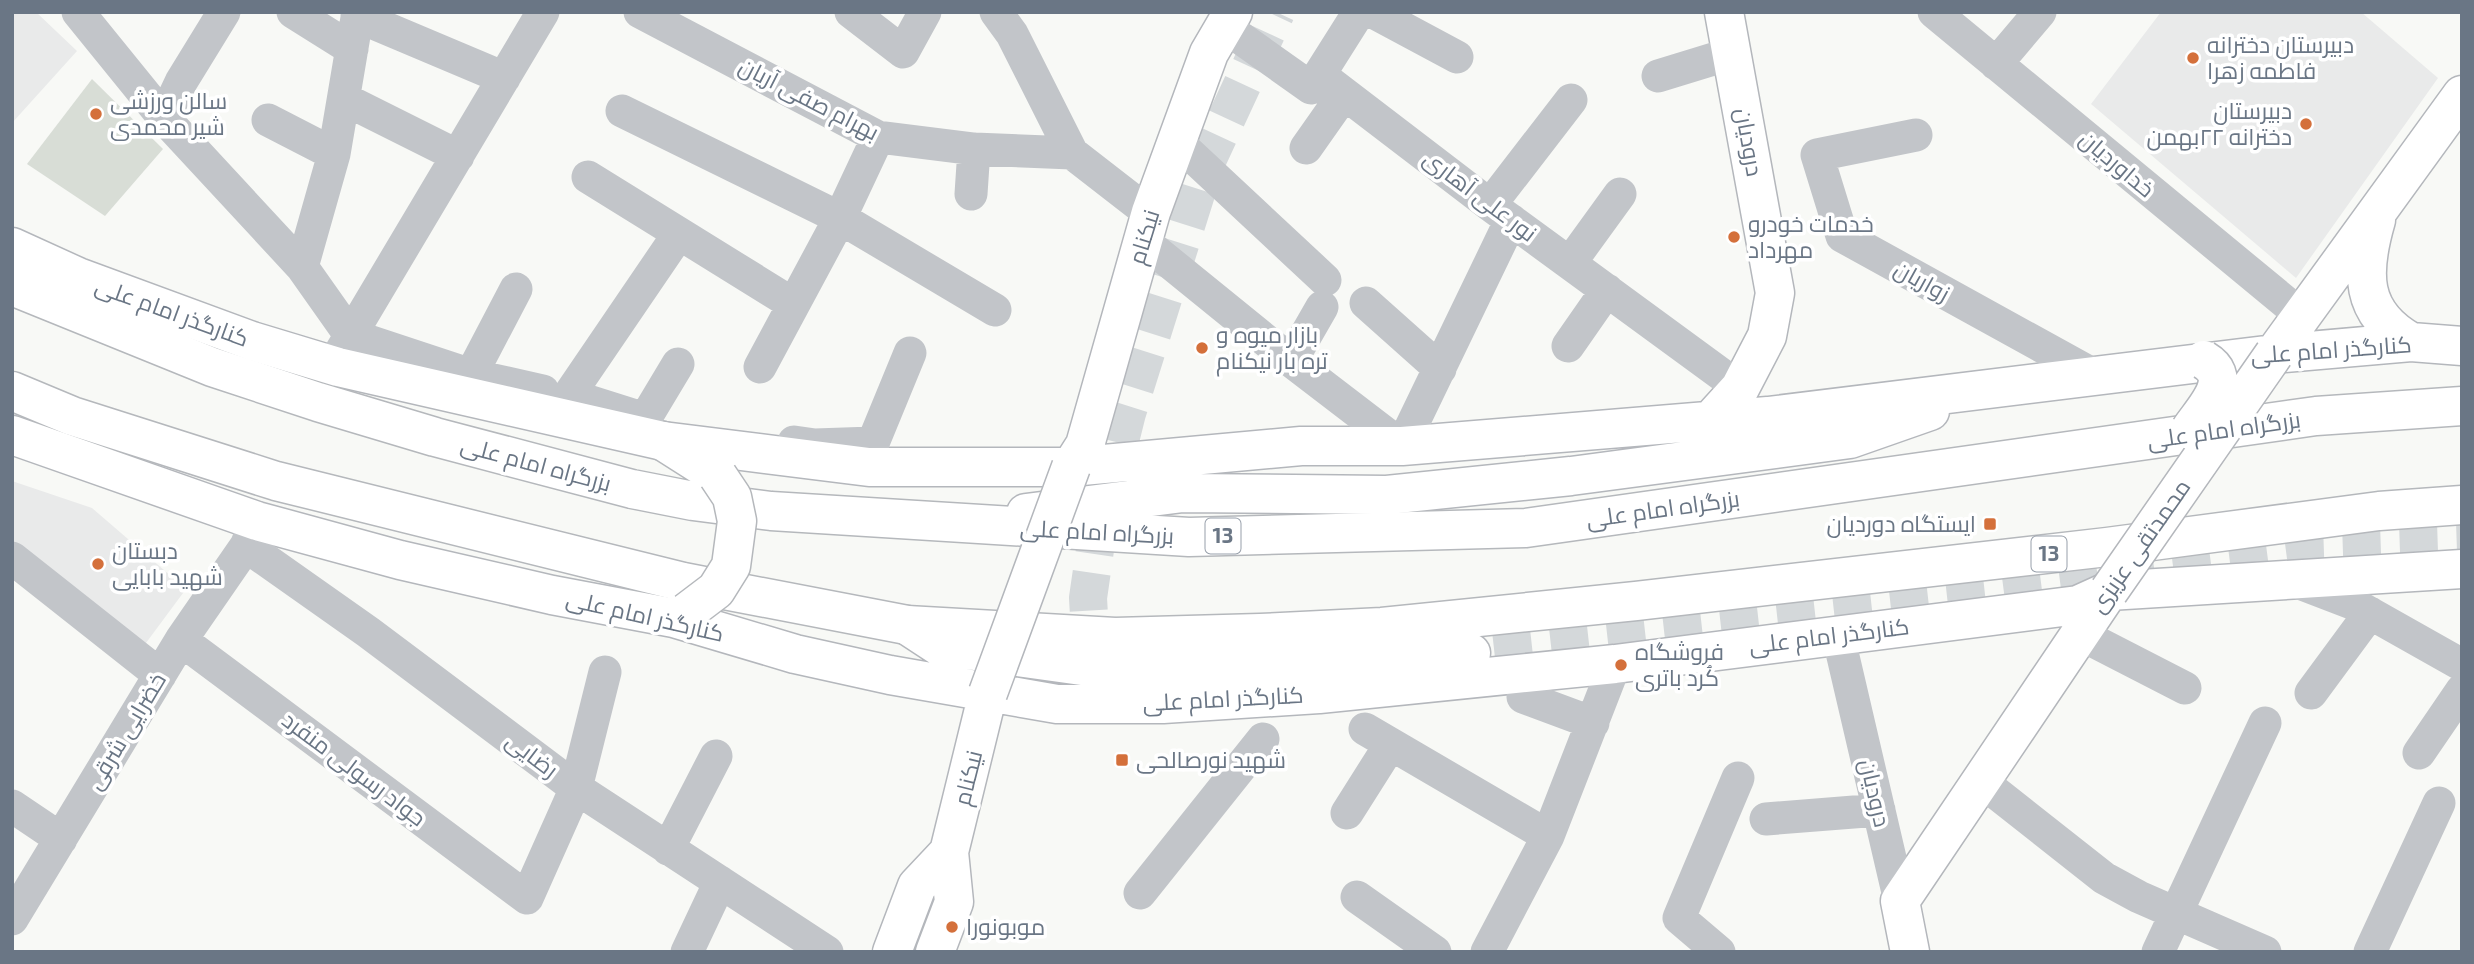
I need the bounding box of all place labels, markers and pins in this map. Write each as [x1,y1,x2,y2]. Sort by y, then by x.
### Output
place label: دبیرستان دخترانه فاطمه زهرا [2207,30,2354,84]
marker: دبیرستان دخترانه فاطمه زهرا [2185,50,2201,66]
place label: سالن ورزشی شیر محمدی [110,86,227,141]
place label: دبیرستان دخترانه ۲۲بهمن [2147,96,2292,151]
marker: سالن ورزشی شیر محمدی [88,106,104,122]
marker: دبیرستان دخترانه ۲۲بهمن [2298,116,2314,132]
place label: خدمات خودرو مهرداد [1748,209,1874,264]
marker: خدمات خودرو مهرداد [1726,229,1742,245]
place label: بازار میوه و تره بار نیکنام [1216,320,1328,377]
marker: بازار میوه و تره بار نیکنام [1194,340,1210,356]
place label: ایستگاه دوردیان [1826,509,1976,538]
marker: ایستگاه دوردیان [1982,516,1998,532]
place label: دبستان شهید بابایی [112,536,223,591]
marker: دبستان شهید بابایی [90,556,106,572]
place label: فروشگاه کُرد باتری [1635,637,1724,692]
marker: فروشگاه کُرد باتری [1613,657,1629,673]
place label: شهید نورصالحی [1136,745,1286,774]
marker: شهید نورصالحی [1114,752,1130,768]
place label: موبونورا [966,912,1045,940]
marker: موبونورا [944,919,960,935]

